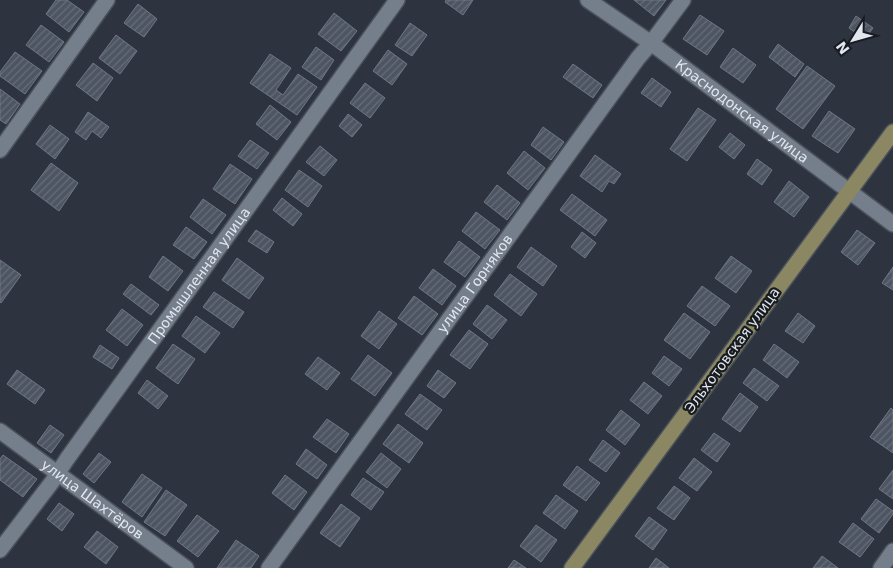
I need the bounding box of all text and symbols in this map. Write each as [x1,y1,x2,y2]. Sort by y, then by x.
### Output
north arrow [828,15,878,65]
text: N [833,38,853,57]
street label: Краснодонская улица [672,56,812,166]
street label: Промышленная улица [144,204,253,347]
street label: улица Горняков [434,231,516,336]
street label: Эльхотовская улица [681,284,783,416]
street label: улица Шахтёров [38,456,147,542]

